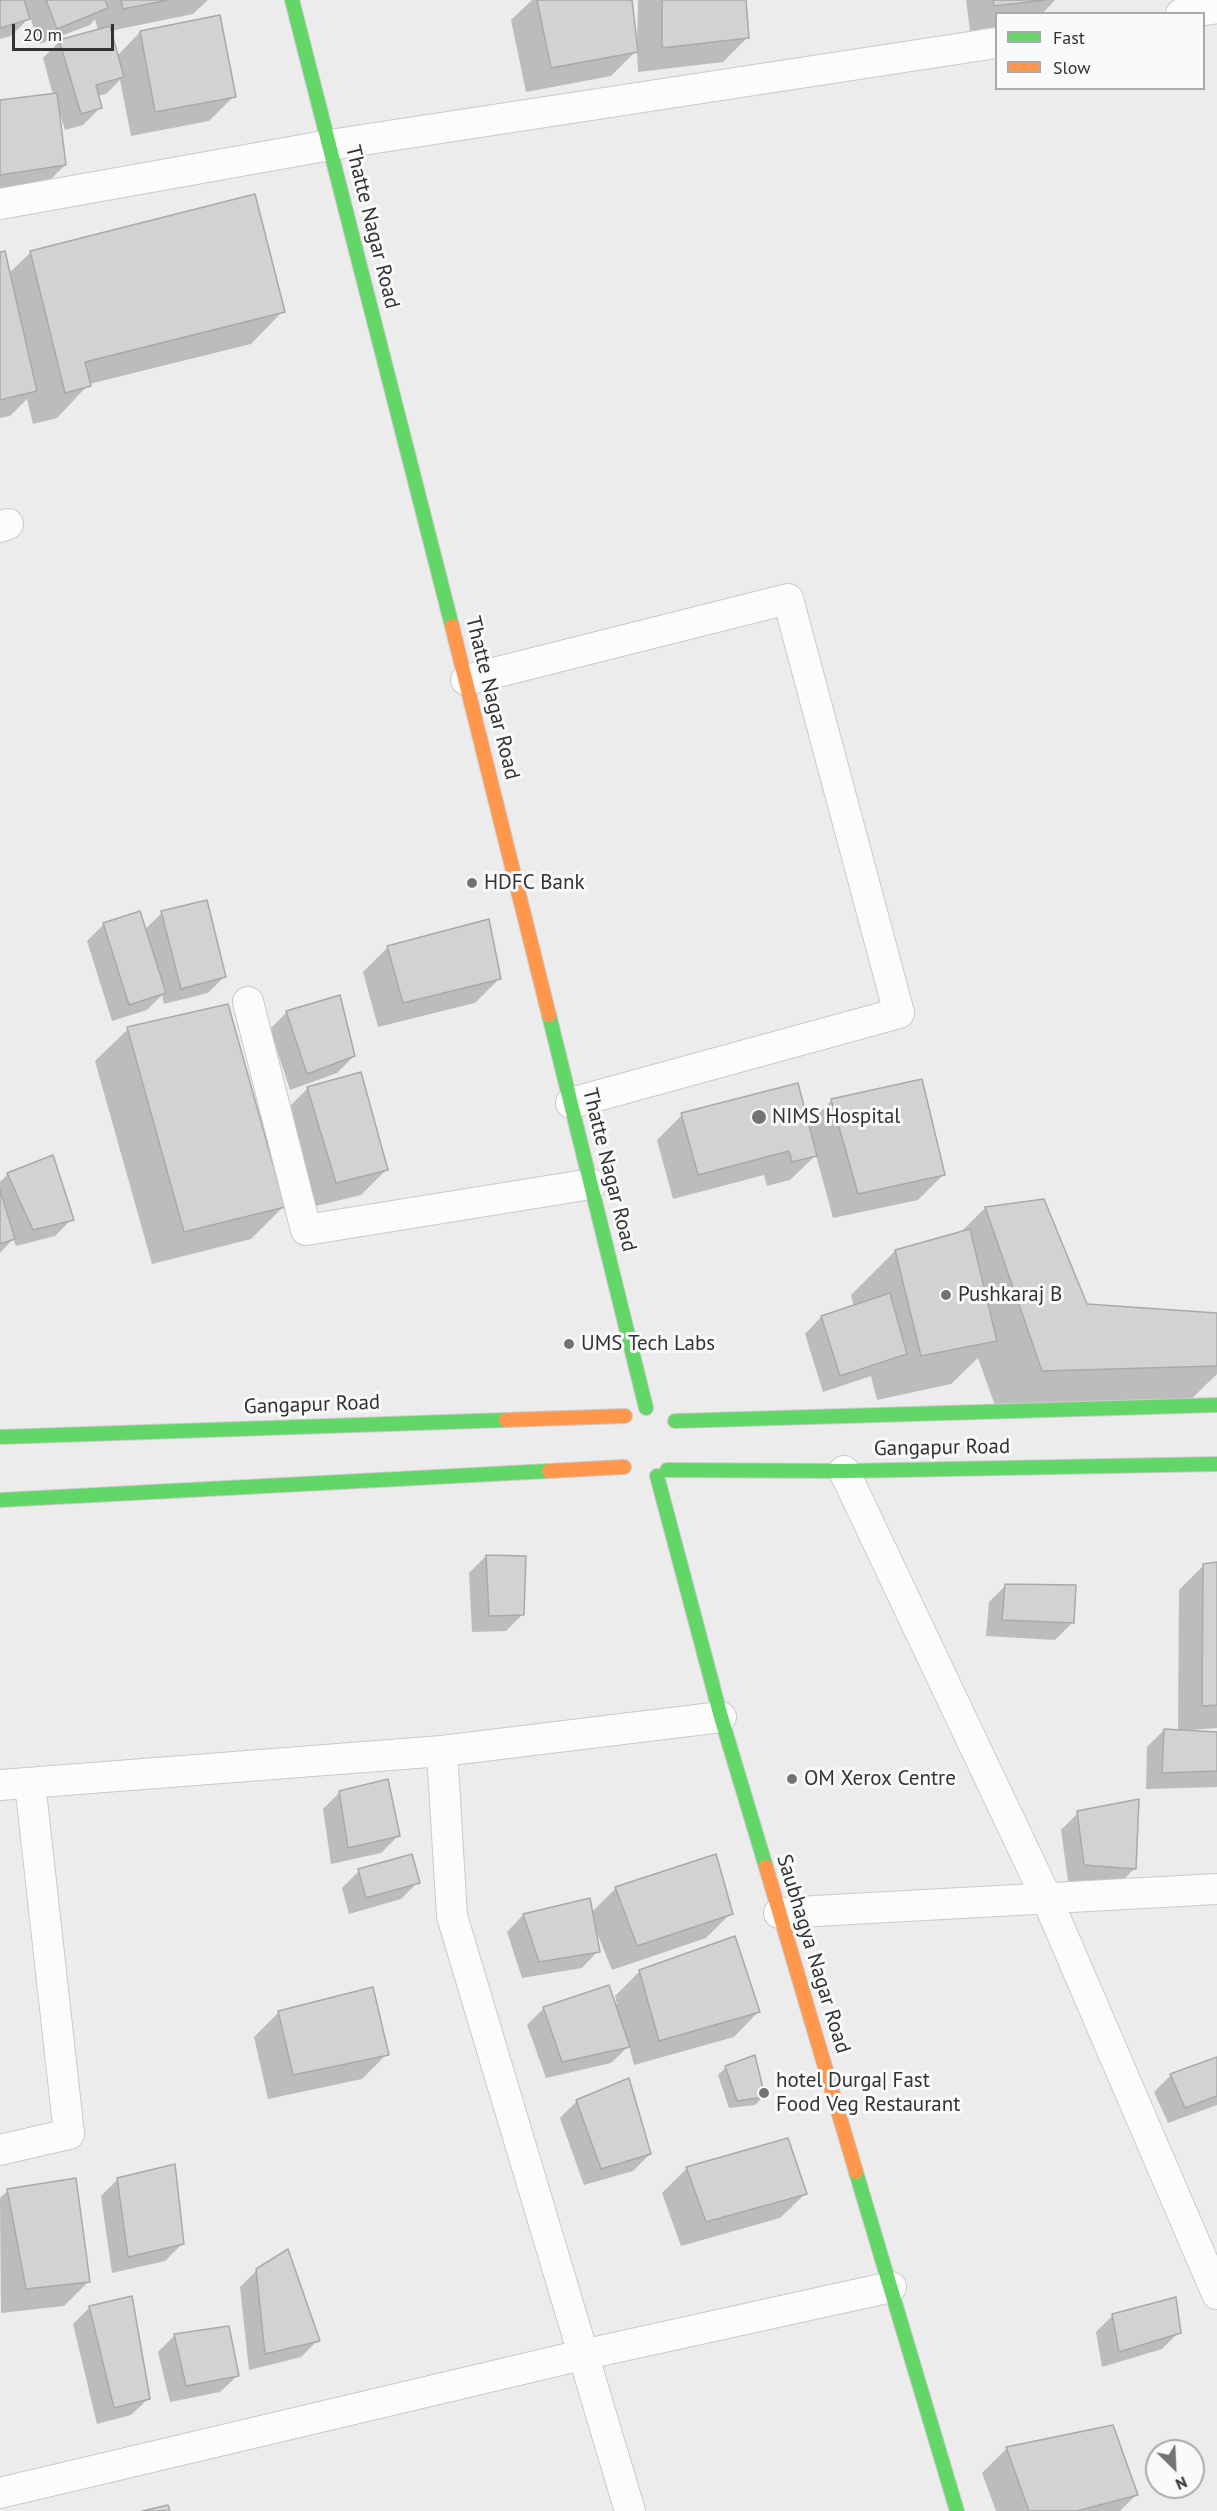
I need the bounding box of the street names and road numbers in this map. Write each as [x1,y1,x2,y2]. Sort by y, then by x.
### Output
street label: Thatte Nagar Road [340,143,404,311]
street label: Thatte Nagar Road [460,614,524,782]
street label: Thatte Nagar Road [577,1086,641,1254]
street label: Gangapur Road [243,1390,381,1420]
street label: Gangapur Road [874,1434,1010,1462]
street label: Saubhagya Nagar Road [771,1852,855,2056]

